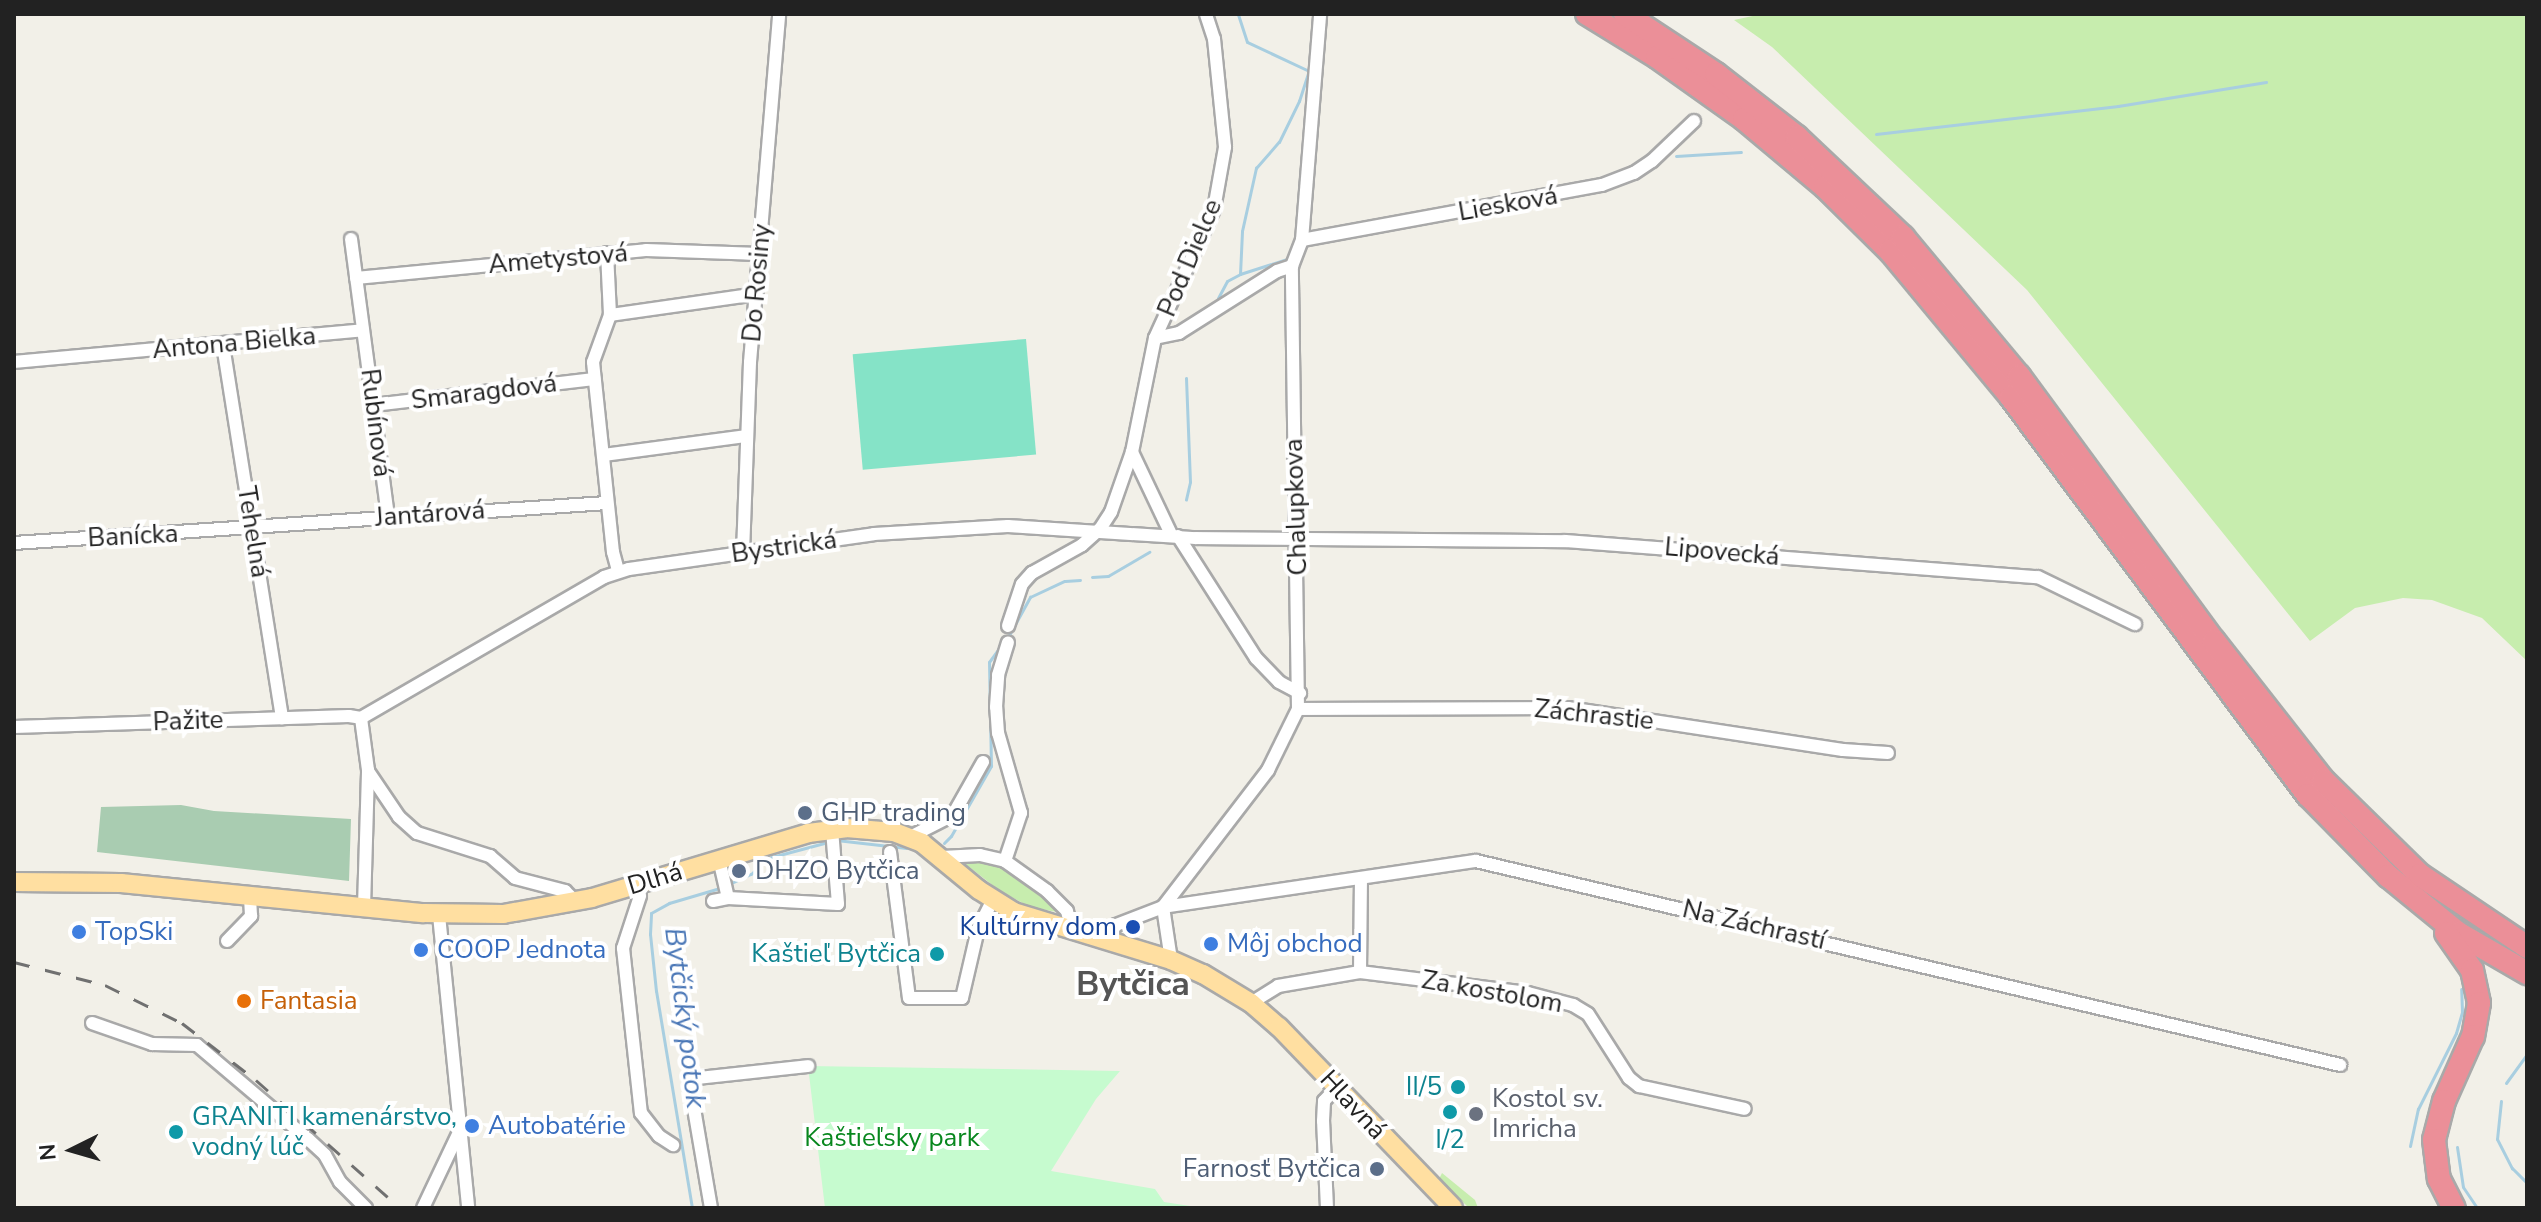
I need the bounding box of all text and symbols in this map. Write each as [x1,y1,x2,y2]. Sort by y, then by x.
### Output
street label: Liesková [1456,180,1560,228]
street label: Pod Dielce [1151,195,1229,321]
street label: Do Rosiny [736,223,778,343]
street label: Ametystová [487,237,629,281]
street label: Antona Bielka [151,320,317,366]
street label: Rubínová [354,367,398,479]
street label: Smaragdová [409,368,559,416]
street label: Chalupkova [1278,438,1314,576]
street label: Tehelná [230,484,276,580]
street label: Jantárová [374,495,486,533]
street label: Banícka [87,518,179,554]
street label: Bystrická [729,524,839,570]
street label: Lipovecká [1663,531,1781,573]
street label: Záchrastie [1533,693,1655,737]
street label: Pažite [152,704,224,738]
place label: GHP trading [821,797,966,829]
marker: GHP trading [796,804,814,822]
place label: DHZO Bytčica [755,855,920,887]
street label: Dlhá [624,856,686,902]
marker: DHZO Bytčica [730,862,748,880]
street label: Na Záchrastí [1679,893,1829,957]
place label: Kultúrny dom [959,911,1117,943]
place label: TopSki [95,916,173,948]
marker: Kultúrny dom [1124,918,1142,936]
marker: TopSki [70,923,88,941]
water label: Bytčický potok [657,926,713,1110]
place label: Môj obchod [1227,928,1363,960]
place label: COOP Jednota [437,934,606,966]
marker: Môj obchod [1202,935,1220,953]
place label: Kaštieľ Bytčica [751,938,921,970]
marker: COOP Jednota [412,941,430,959]
marker: Kaštieľ Bytčica [928,945,946,963]
street label: Za kostolom [1419,964,1565,1020]
district label: Bytčica [1076,965,1190,1005]
place label: Fantasia [260,985,357,1017]
marker: Fantasia [235,992,253,1010]
street label: Hlavná [1313,1064,1393,1146]
place label: II/5 [1406,1071,1442,1103]
marker: II/5 [1449,1078,1467,1096]
place label: Kostol sv. Imricha [1492,1083,1603,1144]
place label: GRANITI kamenárstvo, vodný lúč [192,1101,457,1162]
marker: I/2 [1441,1103,1459,1121]
marker: Kostol sv. Imricha [1467,1105,1485,1123]
north arrow [32,1110,112,1190]
place label: Autobatérie [488,1110,626,1142]
marker: Autobatérie [463,1117,481,1135]
park label: Kaštieľsky park [804,1122,980,1154]
marker: GRANITI kamenárstvo, vodný lúč [167,1123,185,1141]
place label: I/2 [1435,1124,1465,1156]
text: N [32,1143,64,1162]
place label: Farnosť Bytčica [1183,1153,1361,1185]
marker: Farnosť Bytčica [1368,1160,1386,1178]

